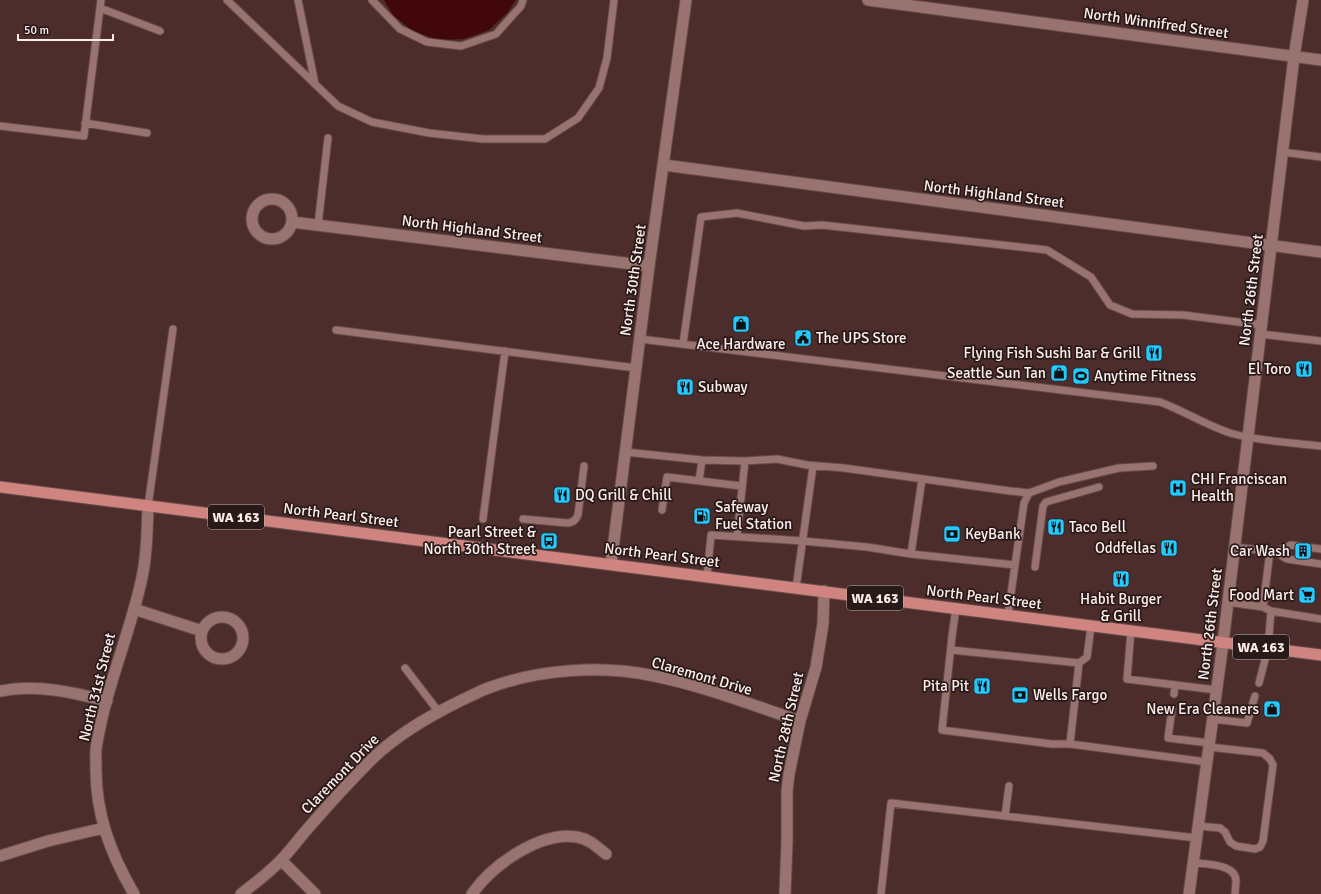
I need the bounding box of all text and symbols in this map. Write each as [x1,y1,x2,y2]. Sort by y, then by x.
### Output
street label: North Winnifred Street [1082,4,1230,42]
scale bar [18,16,113,42]
text: 50 m [24,23,49,38]
street label: North Highland Street [923,176,1065,212]
street label: North Highland Street [401,211,543,247]
street label: North 30th Street [616,223,650,337]
street label: North 26th Street [1235,233,1267,347]
shop icon: Ace Hardware [731,314,751,334]
public building icon: The UPS Store [793,328,813,348]
place label: The UPS Store [816,329,907,347]
place label: Ace Hardware [697,335,785,353]
restaurant icon: Flying Fish Sushi Bar & Grill [1144,343,1164,363]
place label: Flying Fish Sushi Bar & Grill [964,344,1141,362]
restaurant icon: El Toro [1294,359,1314,379]
place label: El Toro [1248,360,1291,378]
shop icon: Seattle Sun Tan [1049,363,1069,383]
place label: Seattle Sun Tan [947,364,1046,382]
sports icon: Anytime Fitness [1071,366,1091,386]
place label: Anytime Fitness [1094,367,1197,385]
restaurant icon: Subway [675,377,695,397]
place label: Subway [698,378,748,396]
place label: CHI Franciscan Health [1191,470,1287,505]
hospital icon: CHI Franciscan Health [1168,478,1188,498]
restaurant icon: DQ Grill & Chill [552,485,572,505]
place label: DQ Grill & Chill [575,486,672,504]
place label: Safeway Fuel Station [715,498,792,533]
street label: North Pearl Street [282,499,400,531]
road number: WA 163 [208,505,264,529]
fuel station icon: Safeway Fuel Station [692,506,712,526]
restaurant icon: Taco Bell [1046,517,1066,537]
place label: Taco Bell [1069,518,1126,536]
place label: Pearl Street & North 30th Street [423,523,537,558]
bank icon: KeyBank [942,524,962,544]
place label: KeyBank [965,525,1021,543]
bus stop icon: Pearl Street & North 30th Street [539,531,559,551]
restaurant icon: Oddfellas [1159,538,1179,558]
street label: North Pearl Street [603,539,721,571]
place label: Oddfellas [1095,539,1156,557]
building icon: Car Wash [1293,541,1313,561]
place label: Car Wash [1230,542,1290,560]
street label: North 26th Street [1194,567,1226,681]
restaurant icon: Habit Burger & Grill [1111,569,1131,589]
street label: North Pearl Street [925,581,1043,613]
supermarket icon: Food Mart [1297,585,1317,605]
road number: WA 163 [847,586,903,610]
place label: Food Mart [1229,586,1294,604]
place label: Habit Burger & Grill [1080,590,1162,625]
street label: North 31st Street [75,631,119,743]
road number: WA 163 [1233,635,1289,659]
street label: Claremont Drive [650,653,754,699]
street label: North 28th Street [765,670,807,784]
restaurant icon: Pita Pit [972,676,992,696]
place label: Pita Pit [923,677,969,695]
bank icon: Wells Fargo [1010,685,1030,705]
place label: Wells Fargo [1033,686,1107,704]
shop icon: New Era Cleaners [1262,699,1282,719]
place label: New Era Cleaners [1146,700,1259,718]
street label: Claremont Drive [297,730,383,818]

